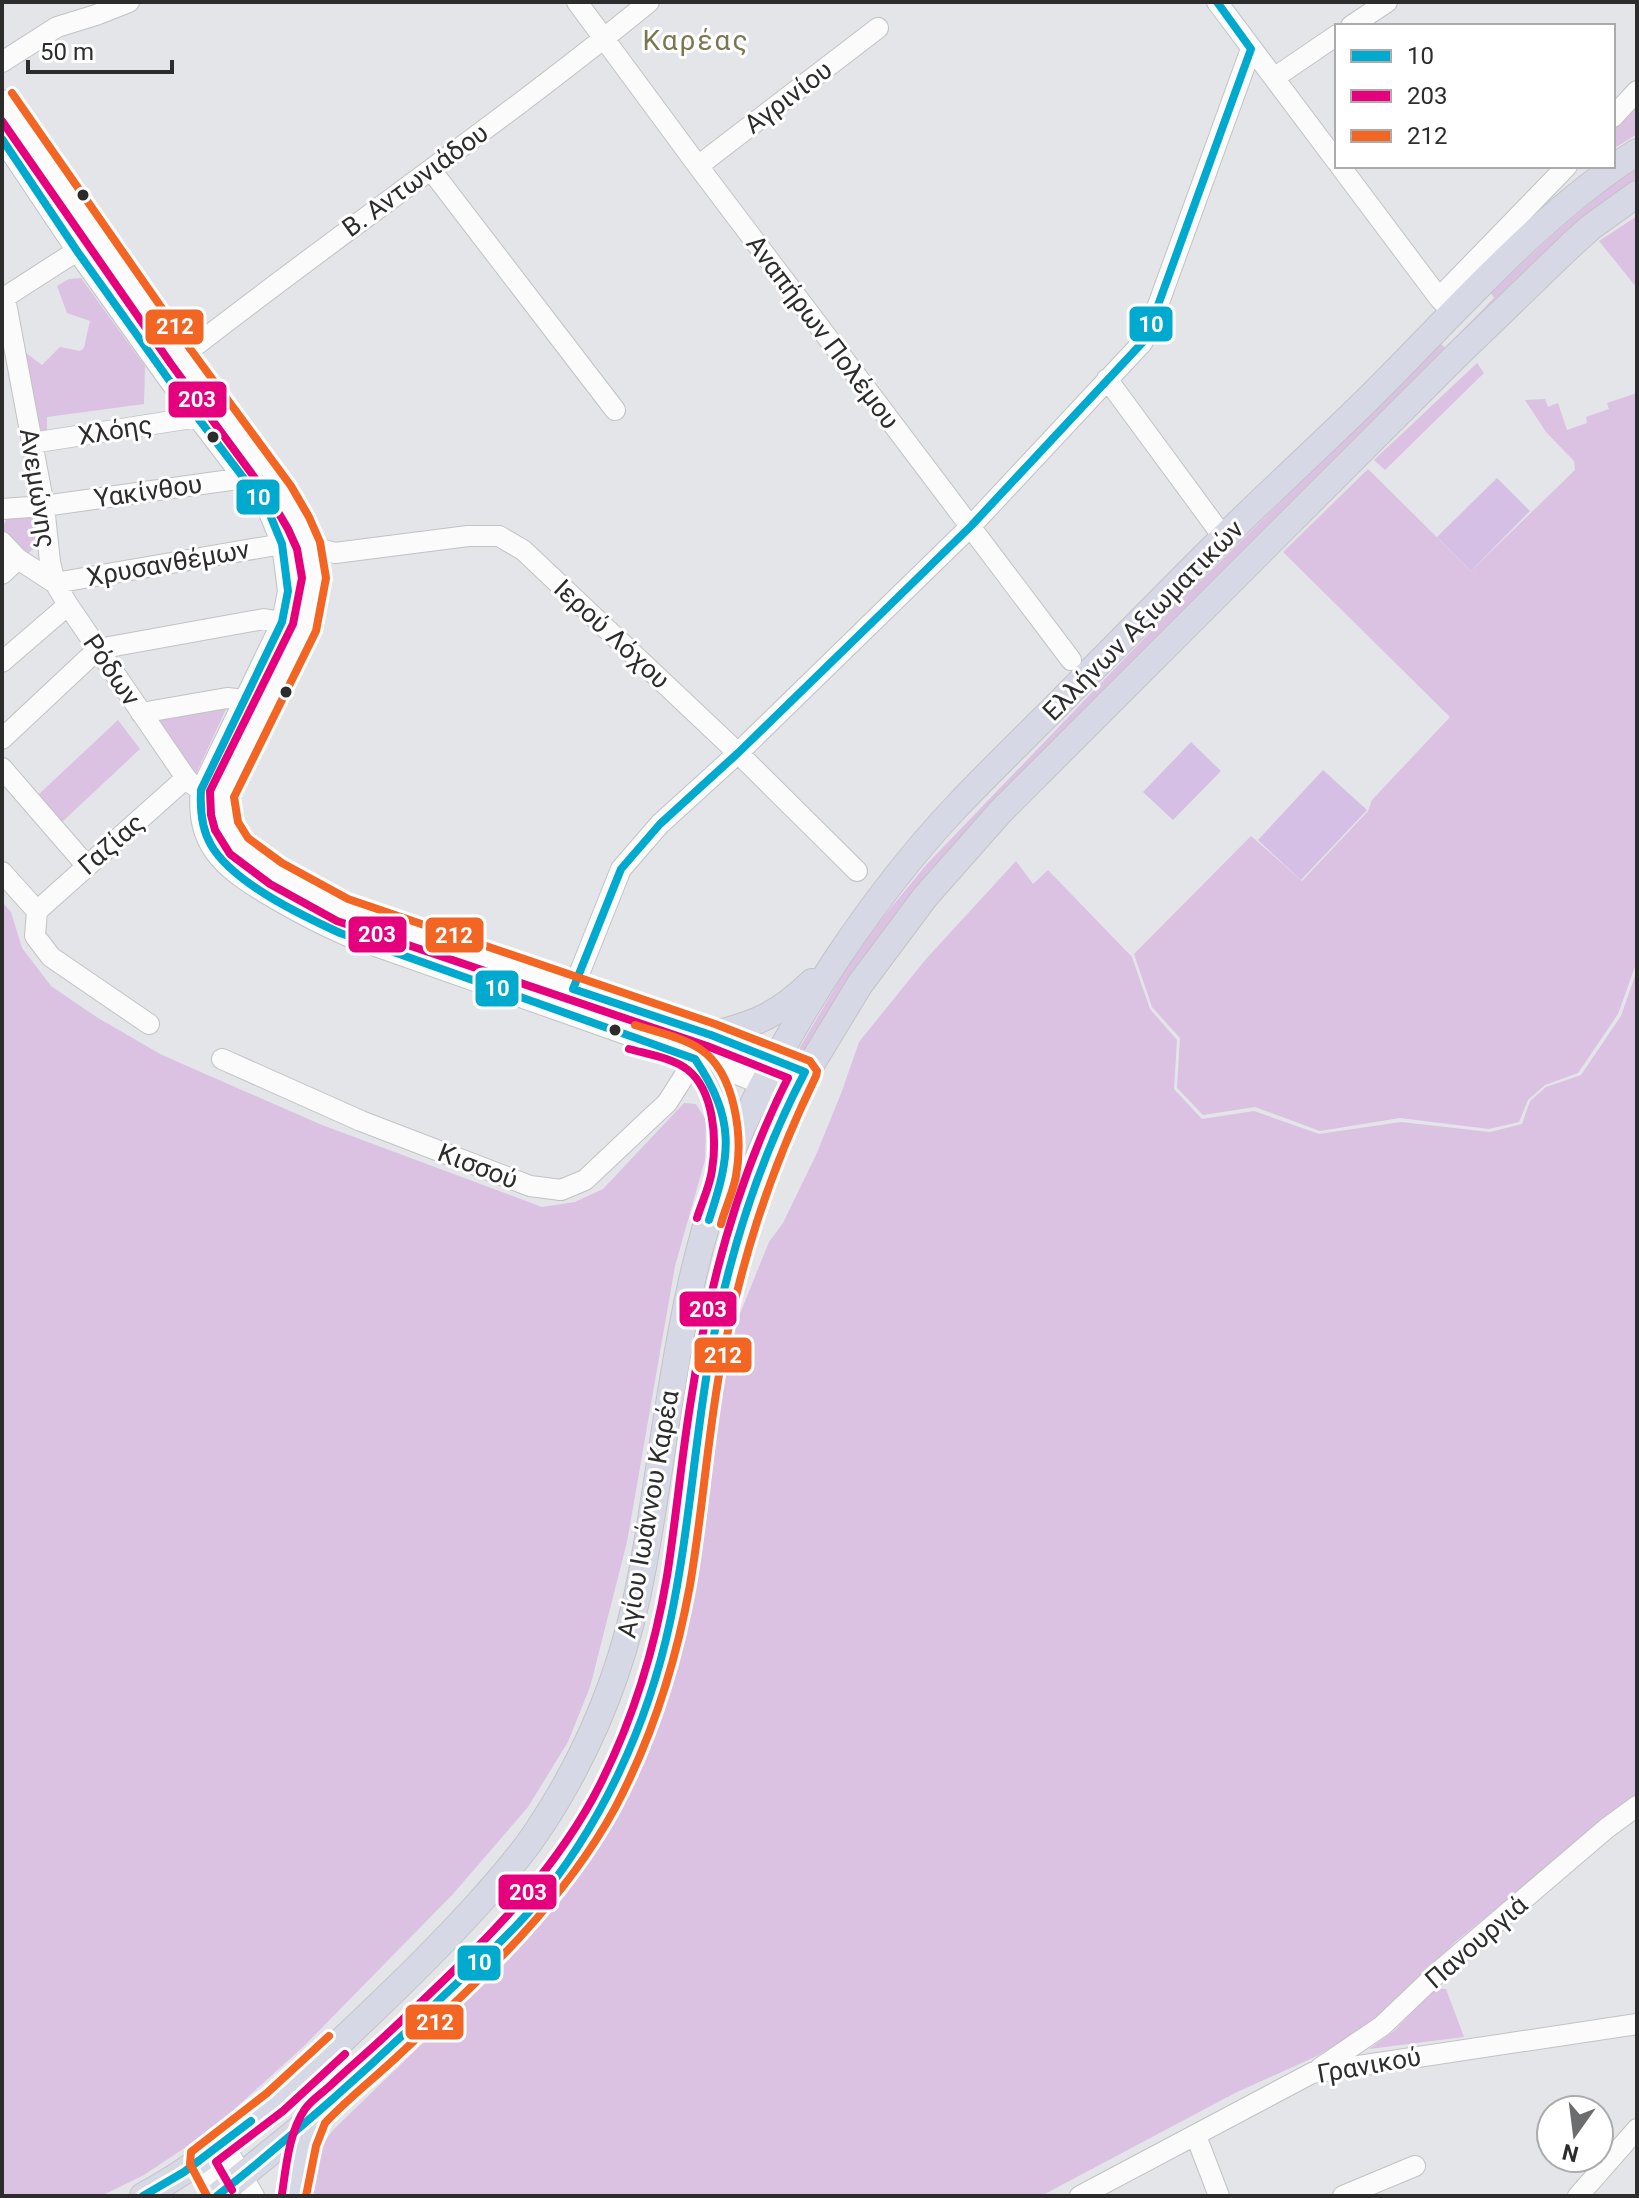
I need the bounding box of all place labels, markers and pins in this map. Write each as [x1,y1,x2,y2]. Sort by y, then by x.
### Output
unlabelled marker [75,187,91,203]
unlabelled marker [205,429,221,445]
unlabelled marker [278,684,294,700]
unlabelled marker [607,1022,623,1038]

